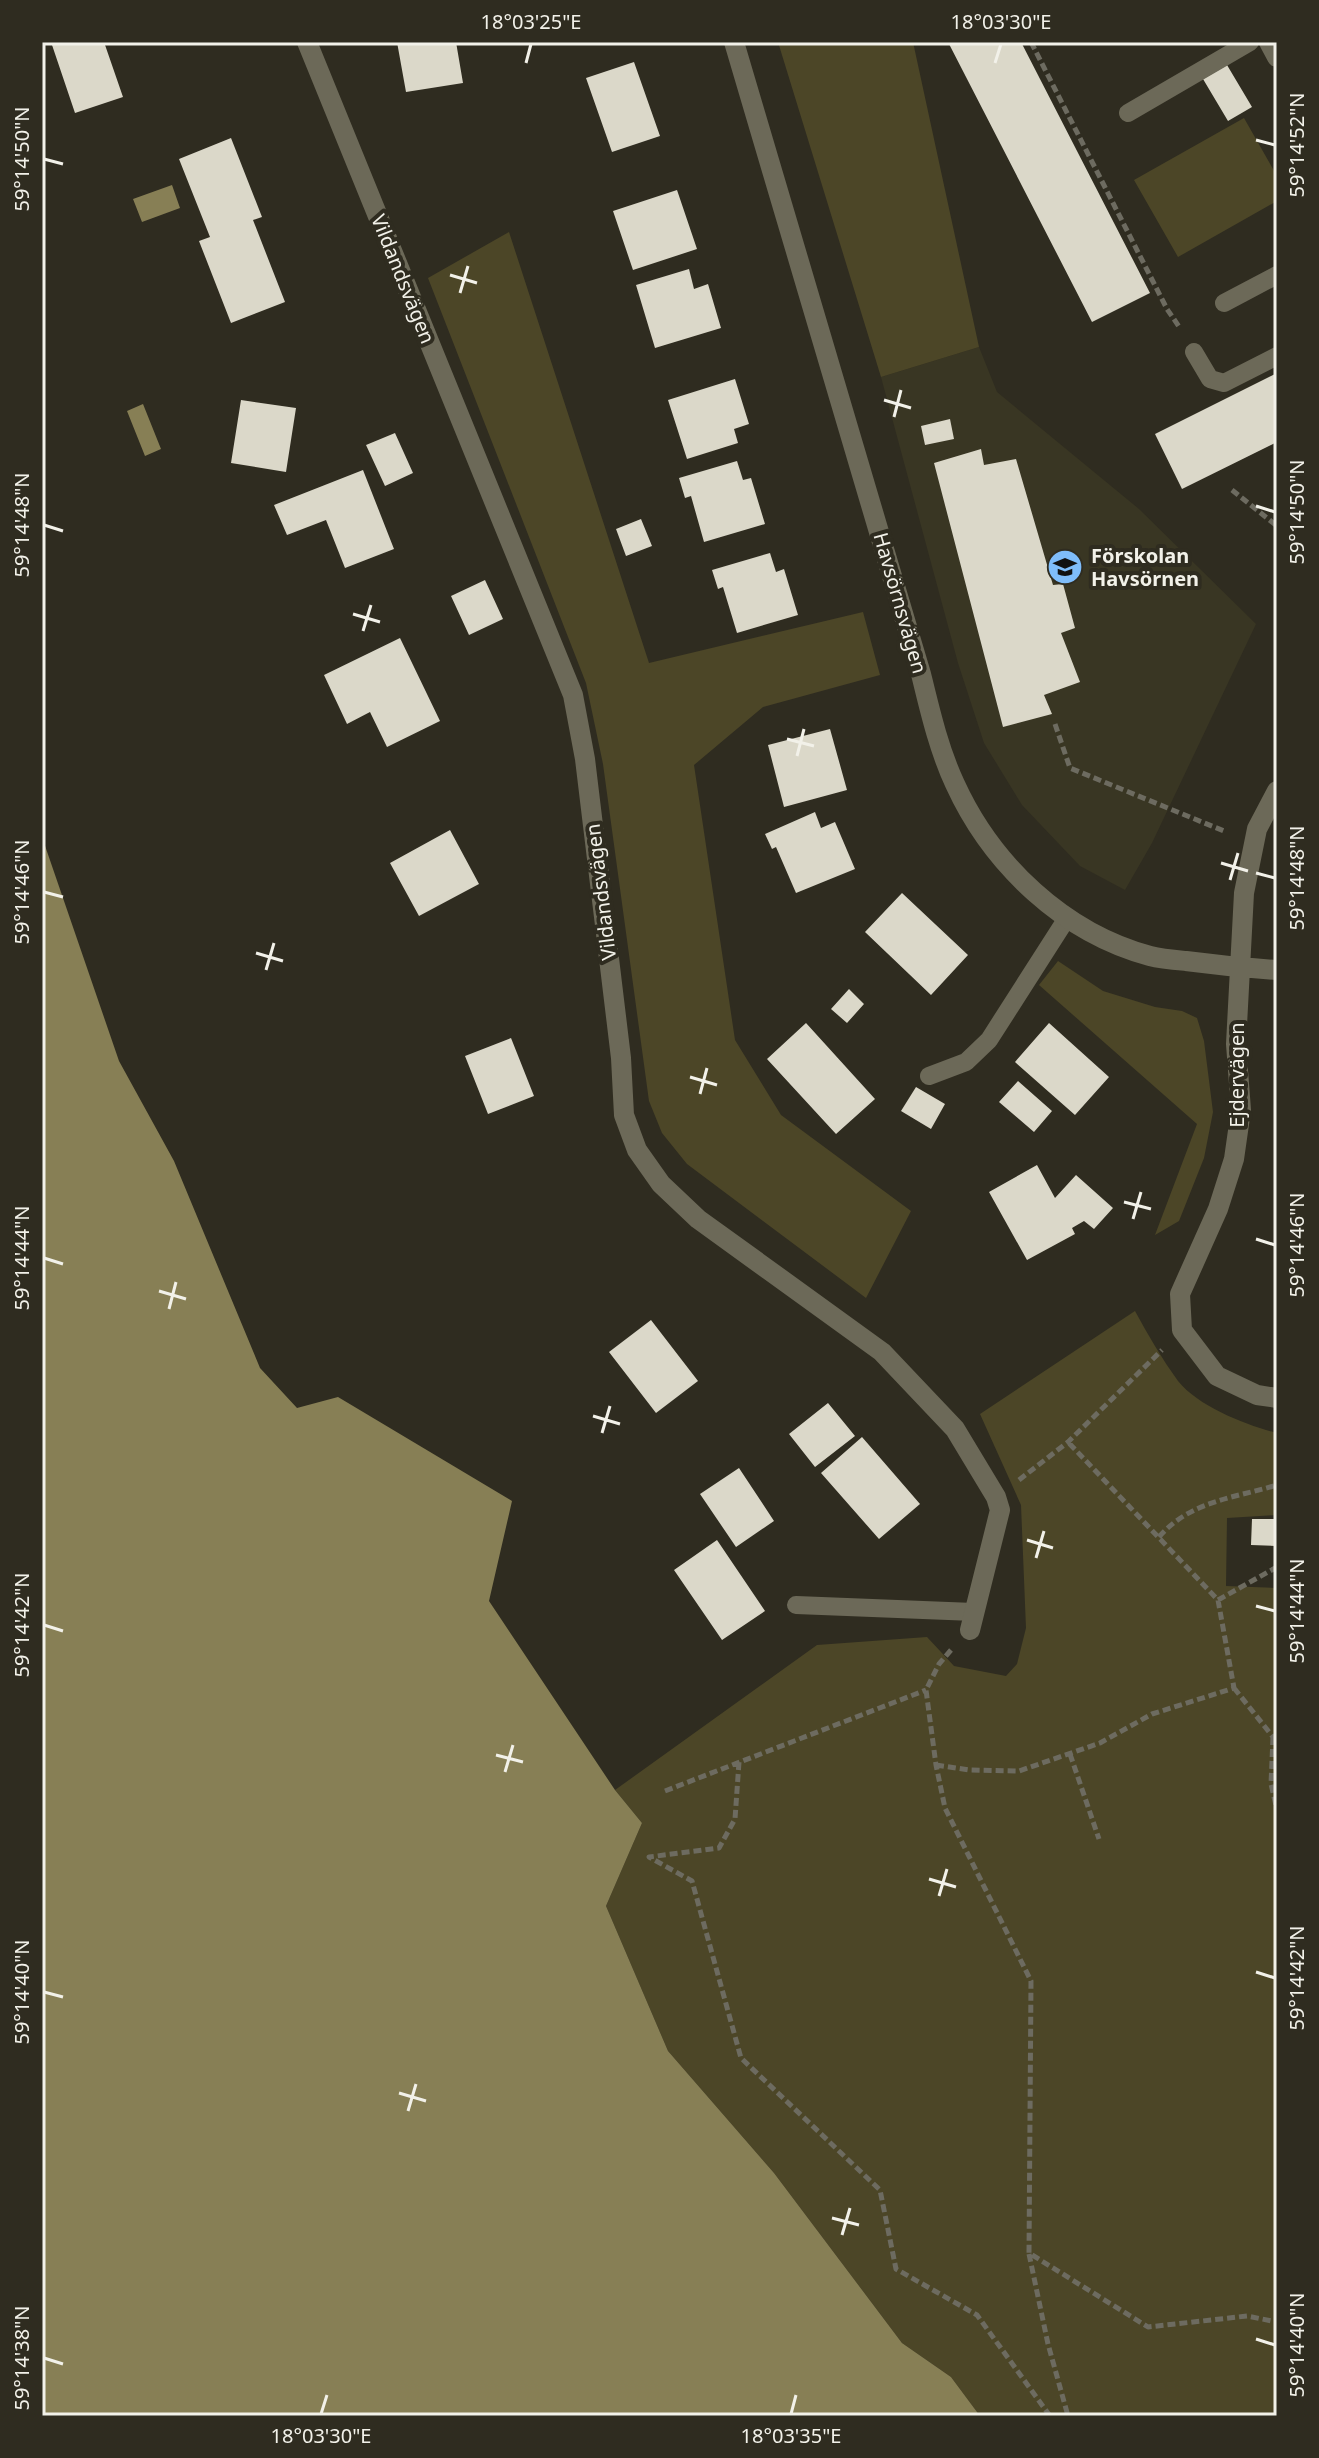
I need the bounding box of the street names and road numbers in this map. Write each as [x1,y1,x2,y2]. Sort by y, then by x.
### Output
street label: Vildandsvägen [365,210,442,348]
street label: Havsörnsvägen [867,529,933,676]
street label: Vildandsvägen [579,822,622,962]
street label: Ejdervägen [1223,1022,1250,1128]

